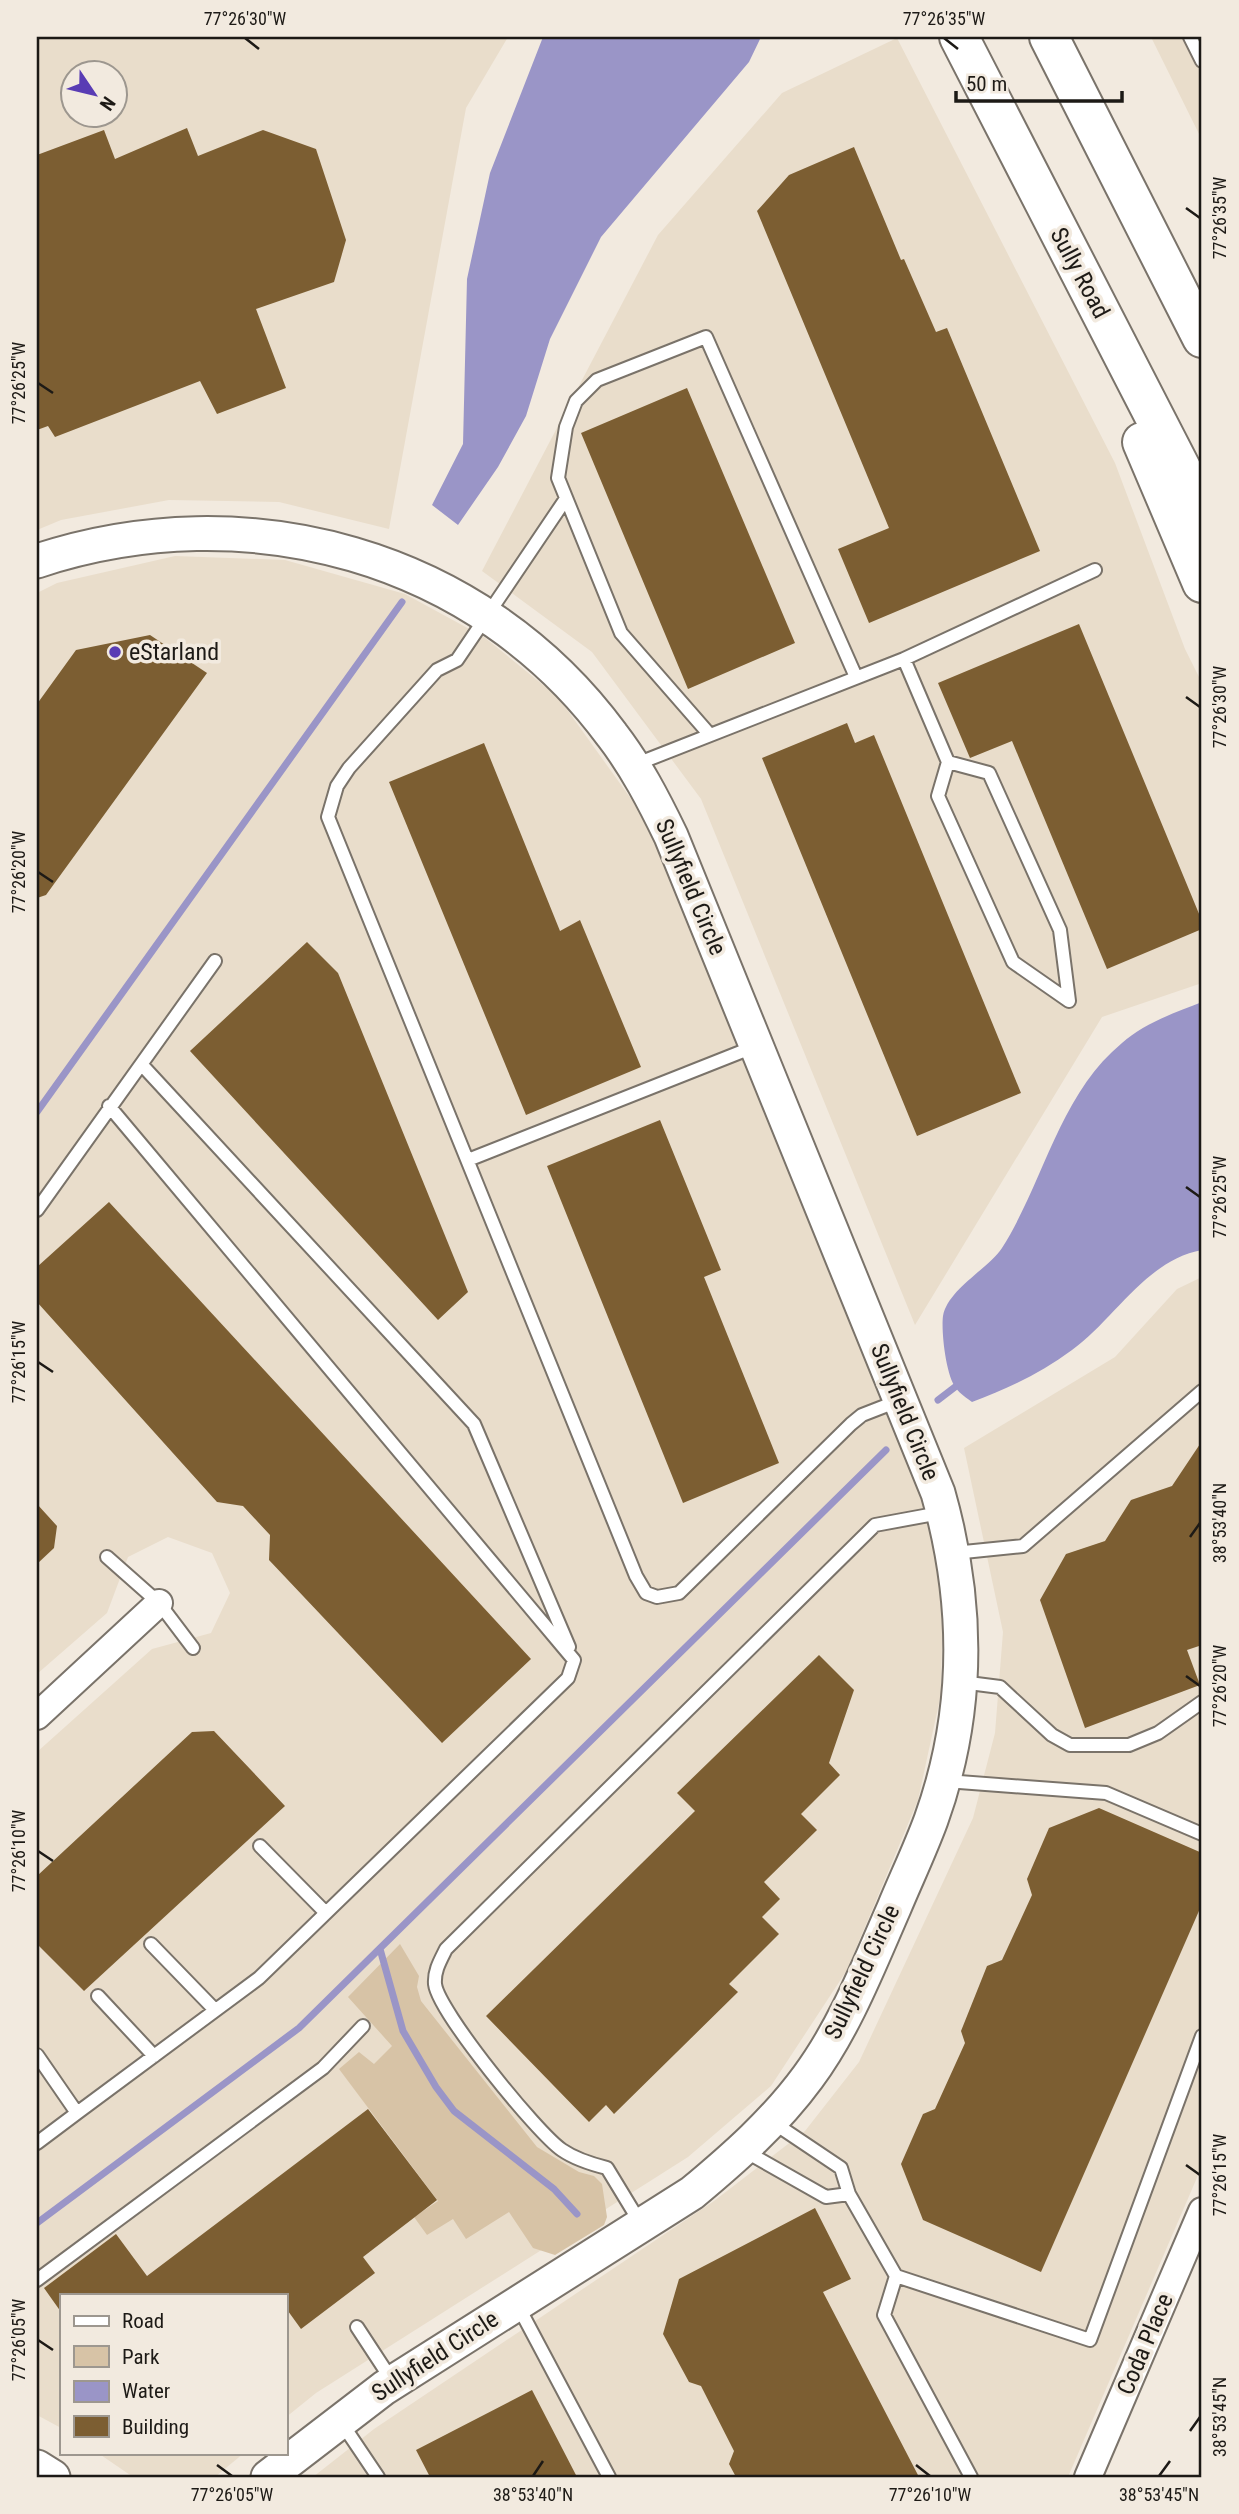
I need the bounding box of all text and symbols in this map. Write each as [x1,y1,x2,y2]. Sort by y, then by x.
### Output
text: 77°26'30"W [204,8,287,29]
text: 77°26'35"W [903,8,986,29]
north arrow [60,60,130,130]
scale bar [956,60,1122,104]
text: 50 m [966,72,1007,96]
text: N [95,92,120,115]
text: 77°26'35"W [1209,176,1230,259]
street label: Sully Road [1044,223,1116,323]
text: 77°26'25"W [8,341,29,424]
place label: eStarland [129,638,219,666]
marker: eStarland [107,644,123,660]
text: 77°26'30"W [1209,665,1230,748]
street label: Sullyfield Circle [650,815,732,959]
text: 77°26'20"W [8,830,29,913]
text: 77°26'25"W [1209,1155,1230,1238]
text: 77°26'15"W [8,1320,29,1403]
street label: Sullyfield Circle [865,1340,945,1484]
text: 38°53'40"N [1209,1483,1230,1563]
text: 77°26'20"W [1209,1644,1230,1727]
text: 77°26'10"W [8,1809,29,1892]
street label: Sullyfield Circle [819,1900,905,2044]
text: 77°26'15"W [1209,2133,1230,2216]
street label: Coda Place [1111,2289,1179,2399]
legend [60,2294,287,2454]
text: 77°26'05"W [8,2298,29,2381]
street label: Sullyfield Circle [367,2305,503,2407]
text: Road [122,2309,164,2333]
text: Park [122,2345,160,2369]
text: 38°53'45"N [1209,2377,1230,2457]
text: Water [122,2379,170,2403]
text: Building [122,2415,189,2439]
text: 77°26'05"W [191,2484,274,2505]
text: 38°53'40"N [493,2484,573,2505]
text: 77°26'10"W [889,2484,972,2505]
text: 38°53'45"N [1119,2484,1199,2505]

